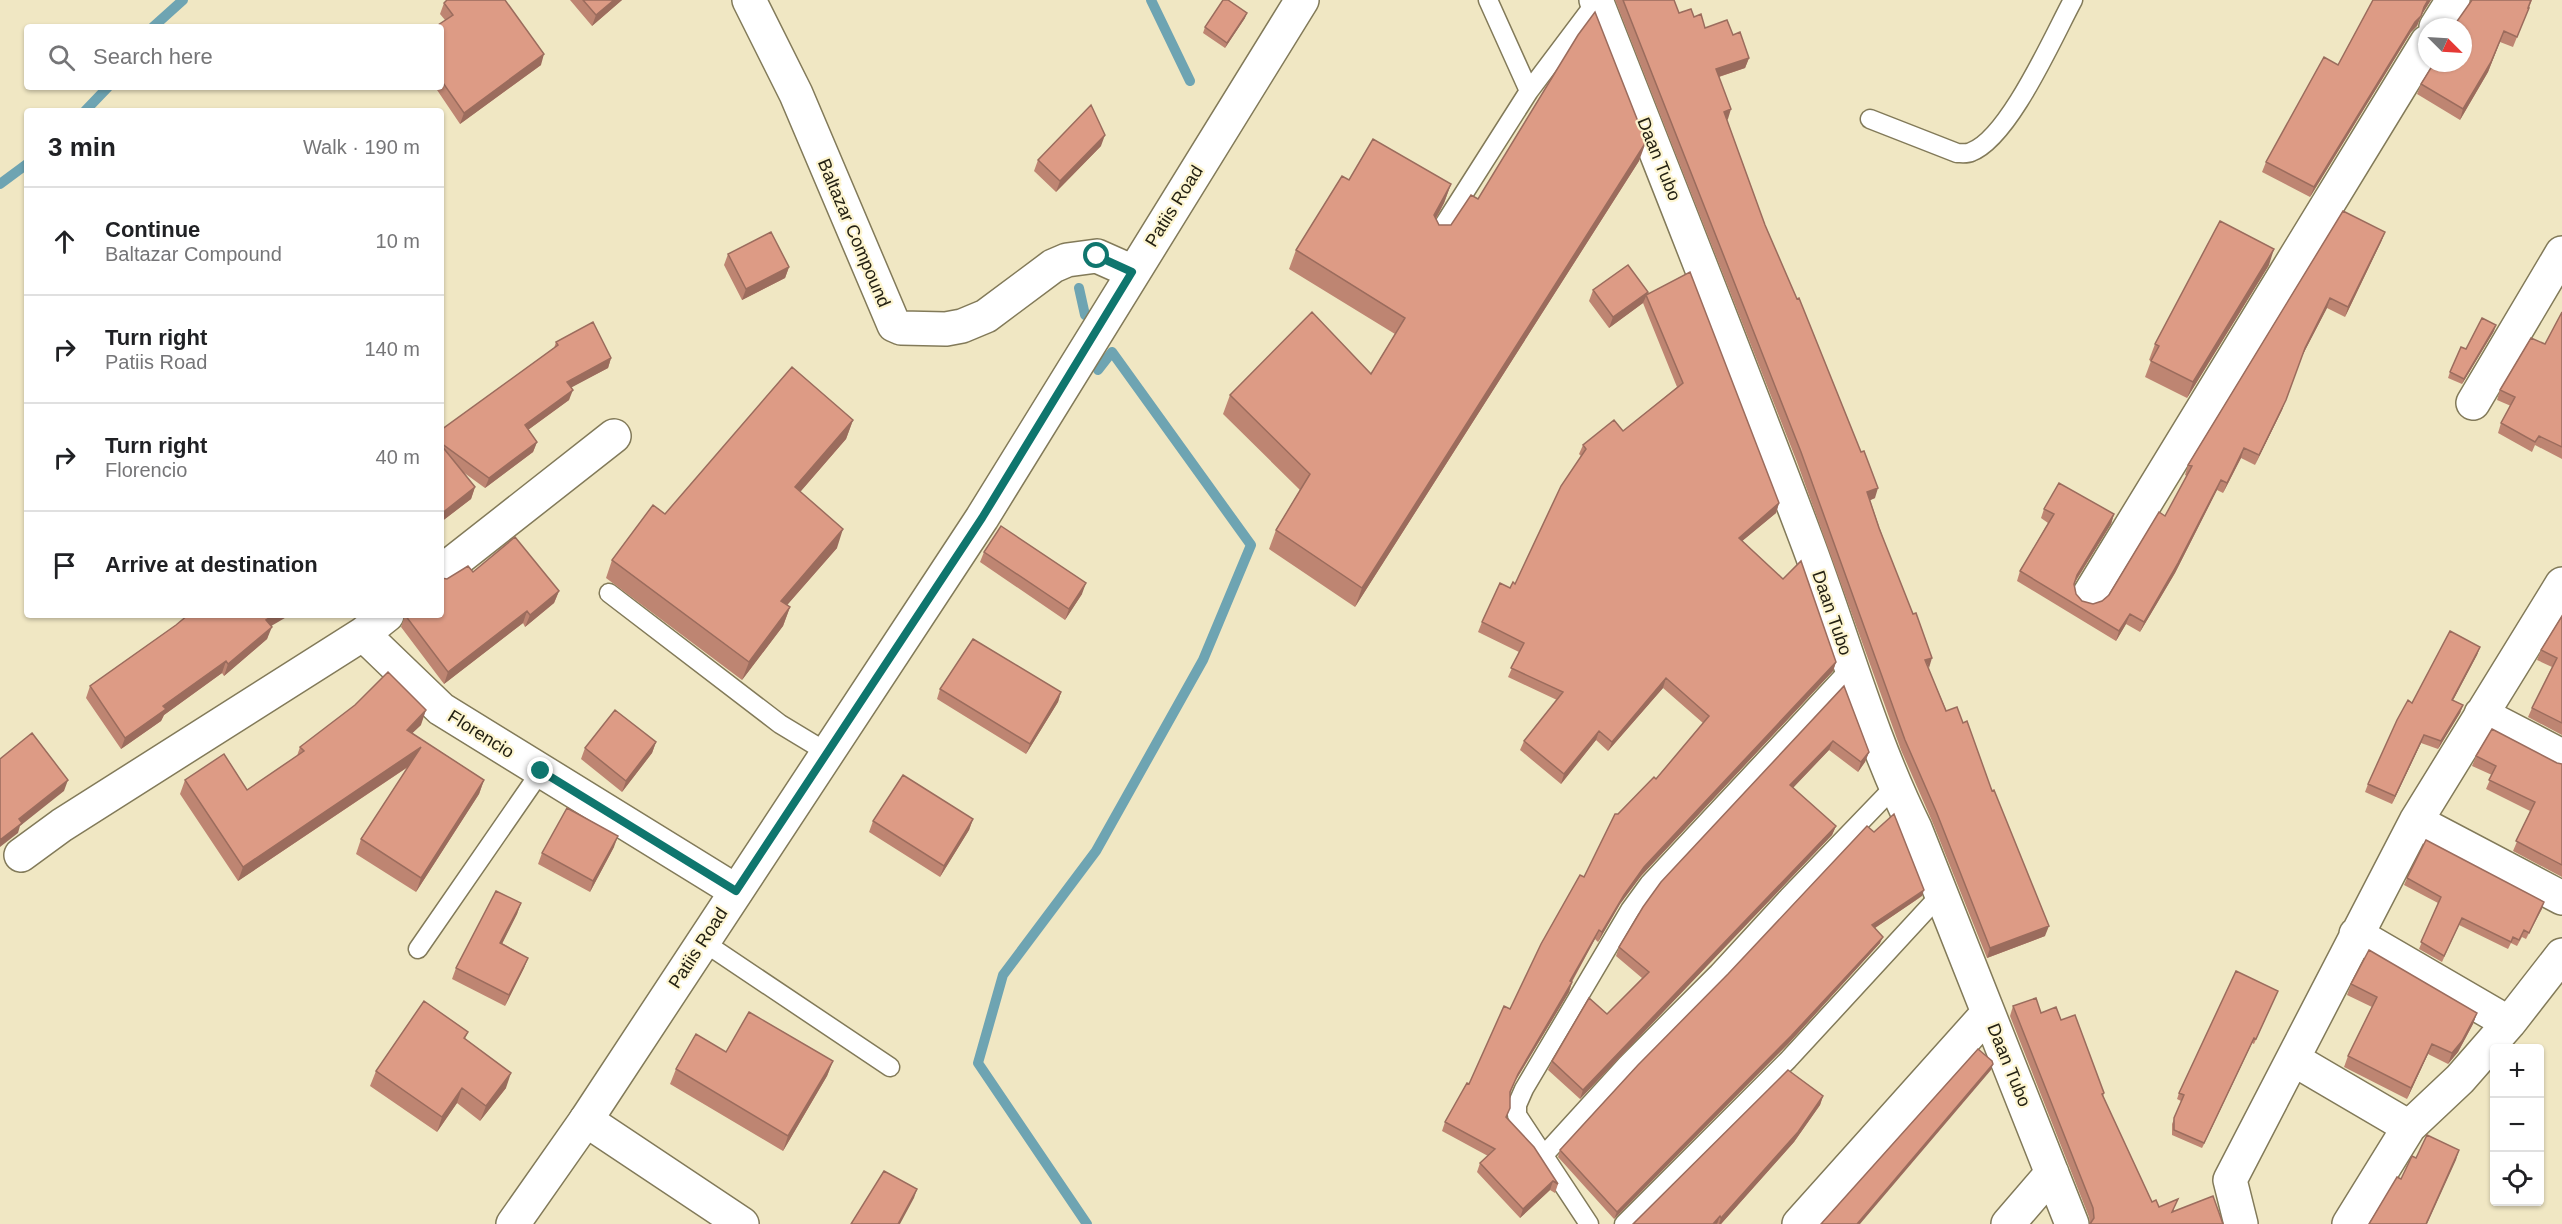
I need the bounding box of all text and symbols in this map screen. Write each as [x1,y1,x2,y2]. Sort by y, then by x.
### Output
north arrow [2418,18,2472,72]
search box [24,24,444,90]
icon: search [45,41,78,74]
text: Search here [93,44,213,69]
street label: Daan Tubo [1633,114,1685,204]
text: 3 min [48,132,116,162]
text: Walk · 190 m [303,136,420,158]
street label: Baltazar Compound [814,156,894,310]
street label: Patiis Road [1141,162,1207,250]
text: Continue [105,217,200,242]
icon: ahead [48,225,81,258]
text: 10 m [376,230,420,252]
route start [1083,242,1109,268]
text: Baltazar Compound [105,243,282,265]
text: Turn right [105,325,207,350]
icon: right [48,333,81,366]
text: 140 m [364,338,420,360]
text: Patiis Road [105,351,207,373]
text: Turn right [105,433,207,458]
icon: right [48,441,81,474]
text: 40 m [376,446,420,468]
text: Florencio [105,459,187,481]
icon: arrive [48,549,81,582]
text: Arrive at destination [105,552,318,577]
street label: Daan Tubo [1808,568,1856,658]
street label: Florencio [444,706,518,762]
route end [527,757,553,783]
street label: Patiis Road [665,904,731,992]
street label: Daan Tubo [1983,1020,2035,1110]
map controls [2490,1044,2544,1206]
button: + [2490,1044,2544,1098]
button: − [2490,1098,2544,1152]
button: locate [2490,1152,2544,1206]

